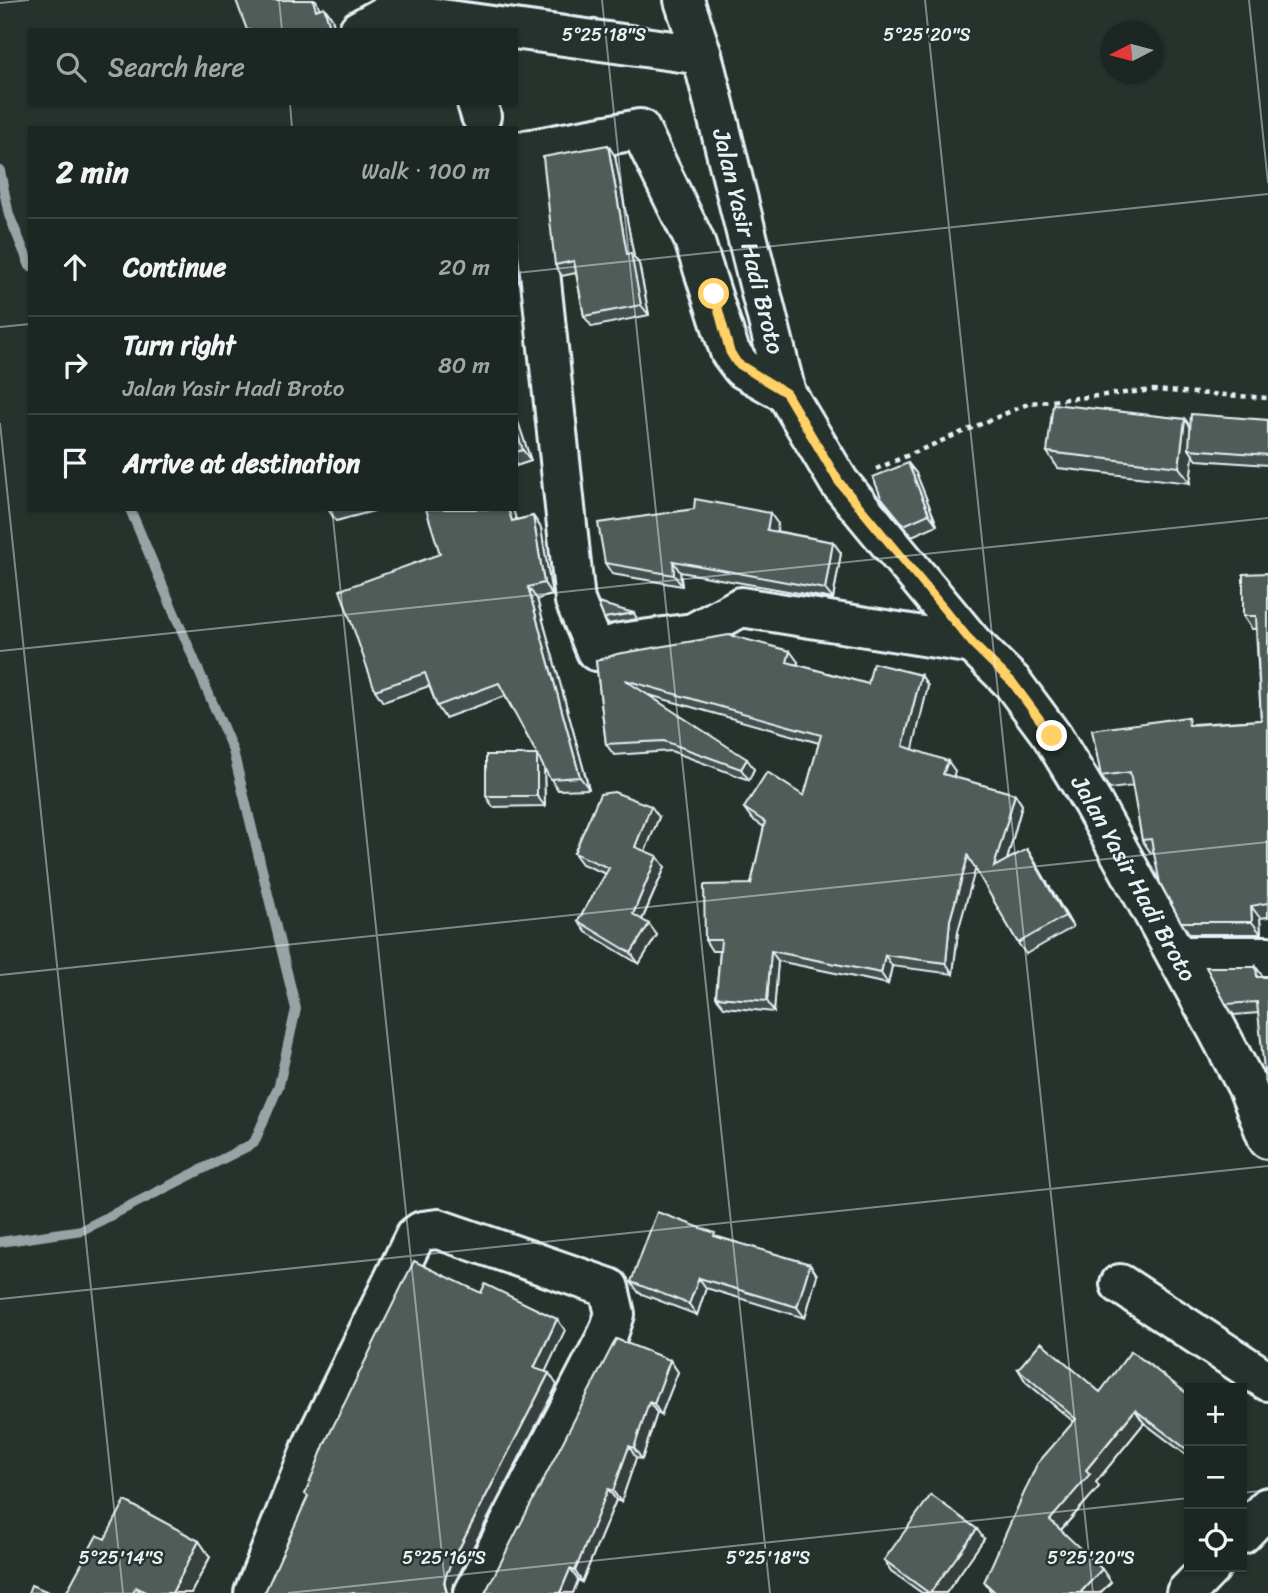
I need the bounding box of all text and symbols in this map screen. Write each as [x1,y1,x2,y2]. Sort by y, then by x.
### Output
text: 5°25'18"S [562,19,646,51]
text: 5°25'20"S [883,19,971,51]
north arrow [1100,21,1163,84]
search box [28,28,518,105]
text: Search here [108,44,245,90]
icon: search [52,48,90,86]
street label: Jalan Yasir Hadi Broto [700,123,797,359]
text: 2 min [56,145,129,199]
text: Walk · 100 m [361,151,490,192]
text: Continue [123,244,226,290]
text: 20 m [439,247,490,288]
icon: ahead [56,248,94,286]
route start [698,278,729,309]
text: Turn right [123,322,236,368]
text: 80 m [438,345,490,386]
icon: right [56,346,94,384]
text: Jalan Yasir Hadi Broto [123,368,344,409]
text: Arrive at destination [123,440,360,486]
icon: arrive [56,444,94,482]
route end [1036,720,1067,751]
street label: Jalan Yasir Hadi Broto [1059,766,1208,990]
map controls [1184,1383,1247,1572]
button: + [1184,1383,1247,1446]
button: − [1184,1446,1247,1509]
button: locate [1184,1509,1247,1572]
text: 5°25'14"S [79,1542,163,1574]
text: 5°25'16"S [402,1542,486,1574]
text: 5°25'18"S [726,1542,810,1574]
text: 5°25'20"S [1047,1542,1135,1574]

